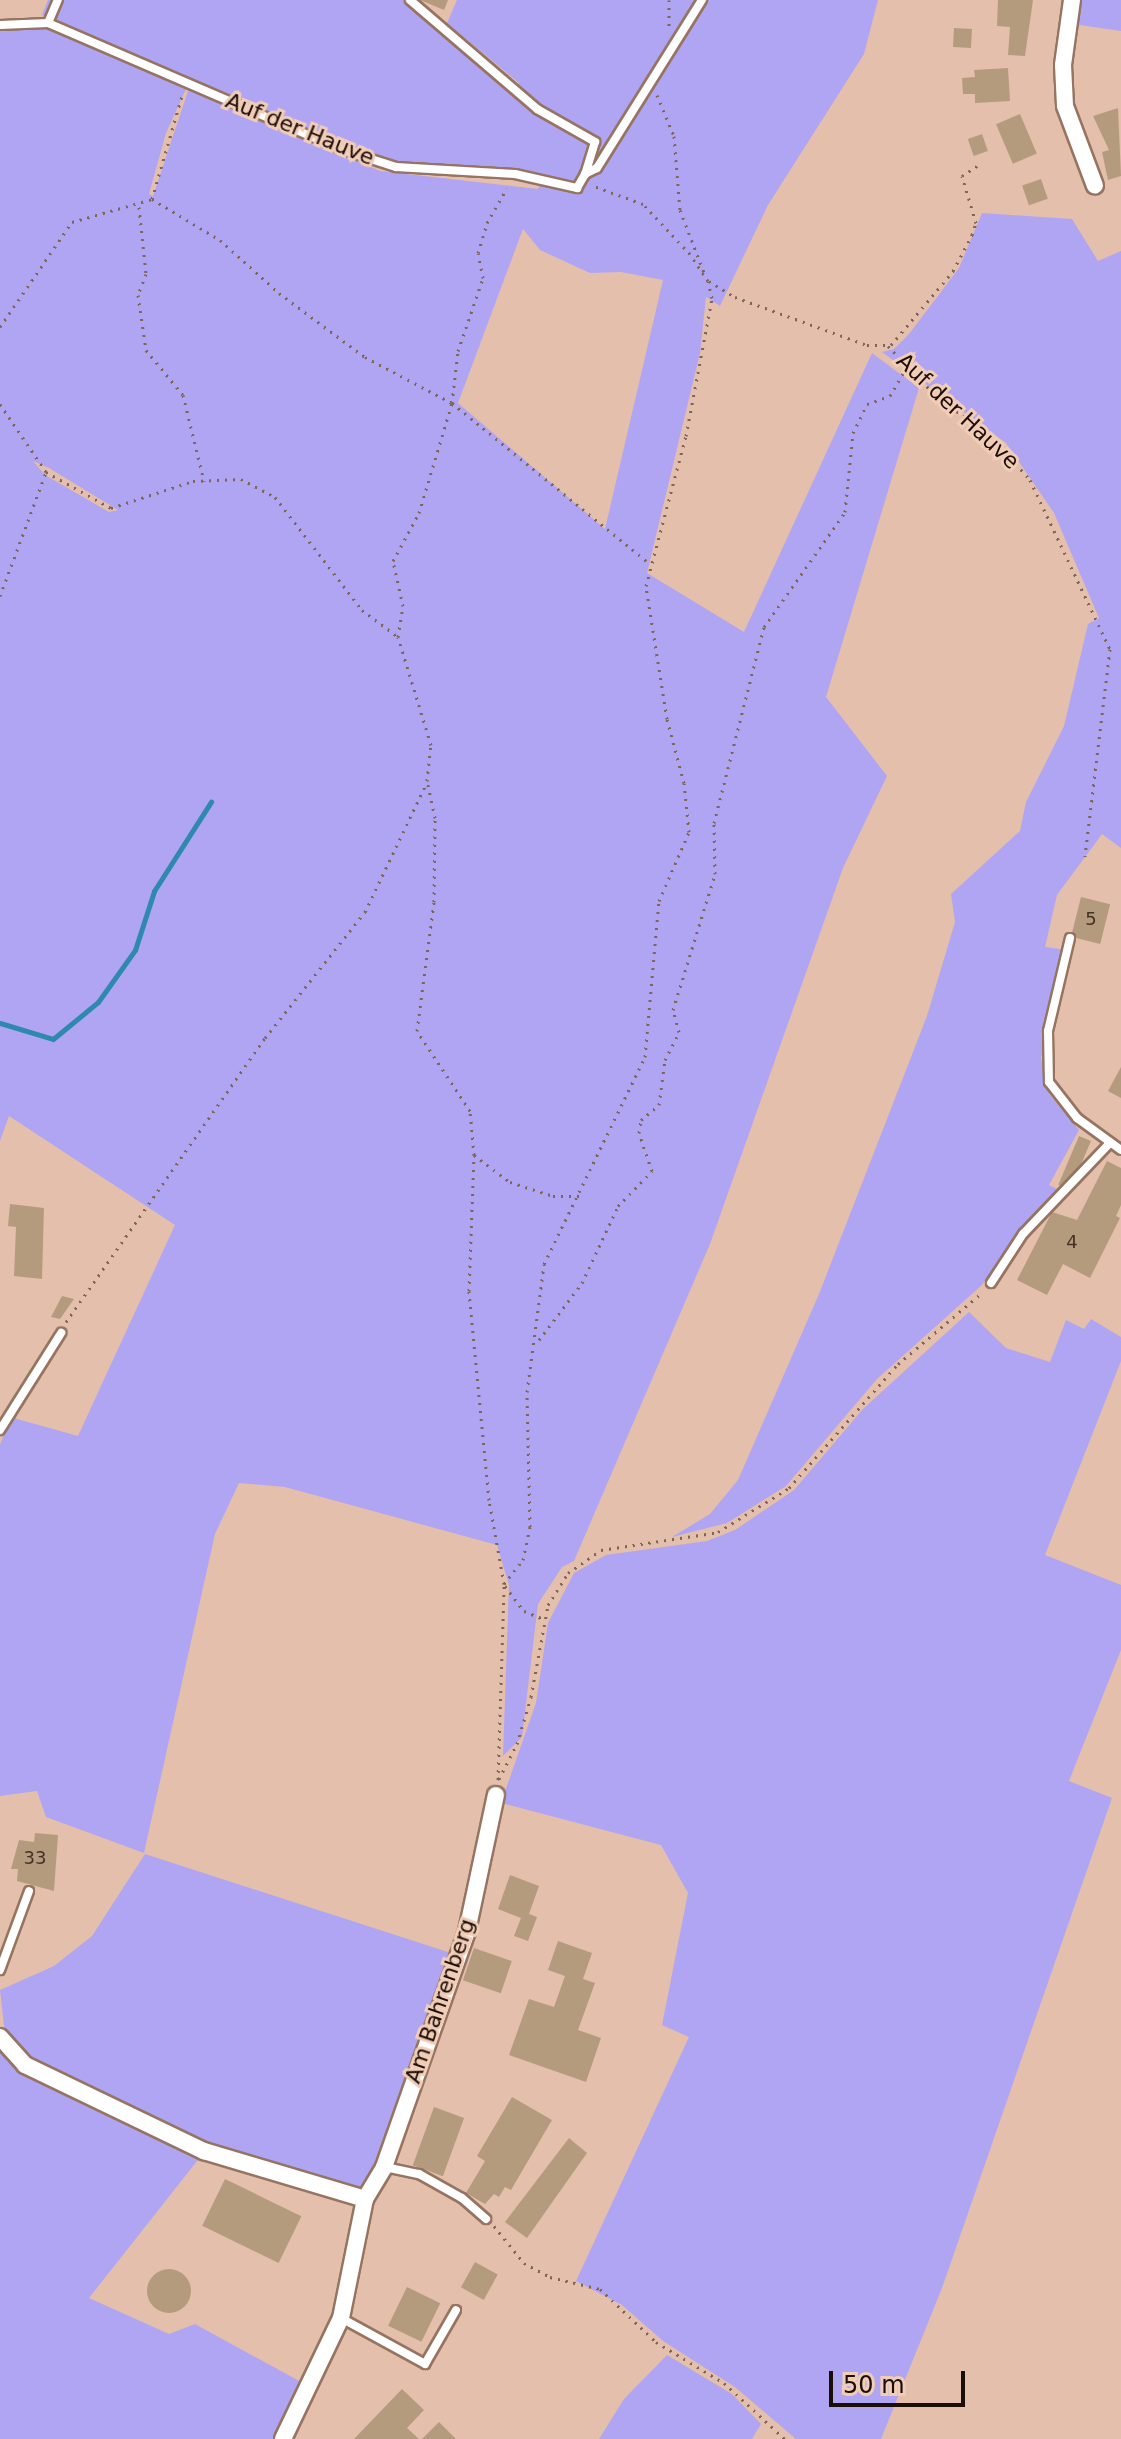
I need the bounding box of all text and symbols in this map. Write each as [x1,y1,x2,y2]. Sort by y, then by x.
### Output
street label: Auf der Hauve [222,87,378,171]
street label: Auf der Hauve [891,348,1025,474]
house number: 5 [1085,908,1097,930]
house number: 4 [1066,1231,1078,1253]
house number: 33 [24,1847,46,1869]
street label: Am Bahrenberg [399,1915,481,2087]
scale bar [833,2355,969,2405]
text: 50 m [843,2371,905,2399]

